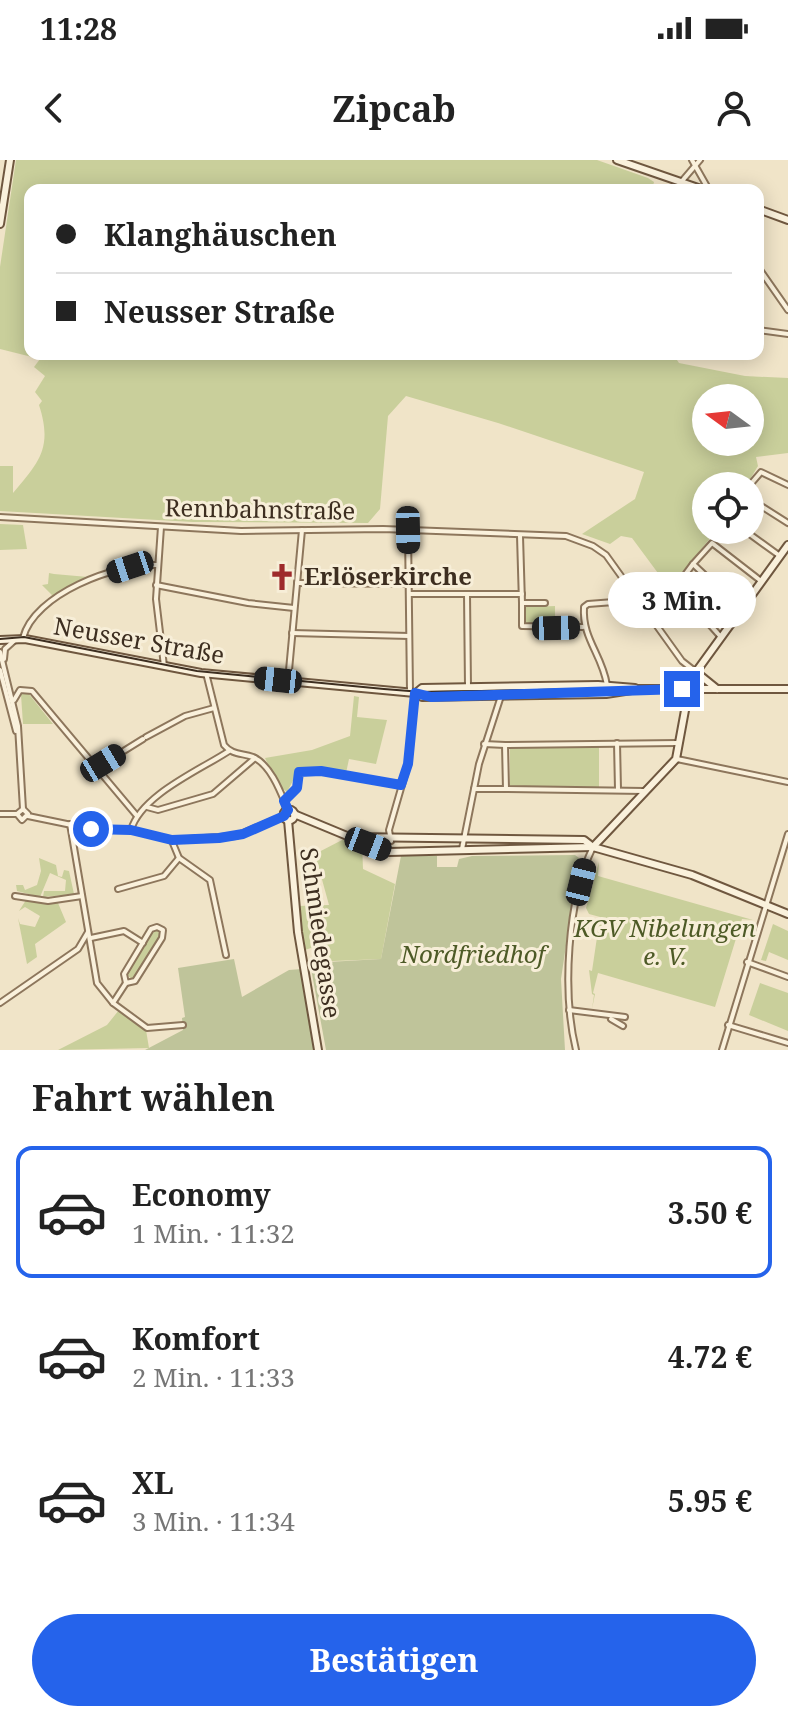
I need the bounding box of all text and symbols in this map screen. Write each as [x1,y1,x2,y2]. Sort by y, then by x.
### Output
text: 11:28 [40,8,117,49]
text: Zipcab [332,84,456,133]
icon: back [32,86,76,130]
icon: person [712,86,756,130]
text: Klanghäuschen [104,214,337,255]
text: Neusser Straße [104,291,335,332]
north arrow [692,384,764,456]
map controls [692,384,764,544]
button: locate [692,472,764,544]
street label: Rennbahnstraße [165,490,356,527]
car [396,506,420,554]
car [103,548,157,586]
place label: Erlöserkirche [304,559,472,592]
church icon: Erlöserkirche [267,562,297,592]
callout: 3 Min. [608,573,756,629]
text: 3 Min. [642,582,722,618]
street label: Neusser Straße [51,608,227,671]
car [532,616,580,640]
car [253,666,303,694]
route end [664,671,700,707]
car [76,740,130,786]
route start [73,811,109,847]
car [341,824,395,864]
street label: Schmiedegasse [293,845,350,1020]
car [564,856,598,908]
park label: KGV Nibelungen e. V. [573,911,756,972]
park label: Nordfriedhof [400,937,550,970]
text: Fahrt wählen [32,1073,275,1122]
text: Economy [132,1174,271,1215]
icon: car [36,1176,108,1248]
text: 3.50 € [668,1192,752,1233]
text: 1 Min. · 11:32 [132,1215,295,1251]
text: Komfort [132,1318,260,1359]
icon: car [36,1320,108,1392]
text: 4.72 € [668,1336,752,1377]
text: 2 Min. · 11:33 [132,1359,295,1395]
text: XL [132,1462,174,1503]
icon: car [36,1464,108,1536]
text: 5.95 € [668,1480,752,1521]
text: 3 Min. · 11:34 [132,1503,295,1539]
button: Bestätigen [32,1614,756,1706]

